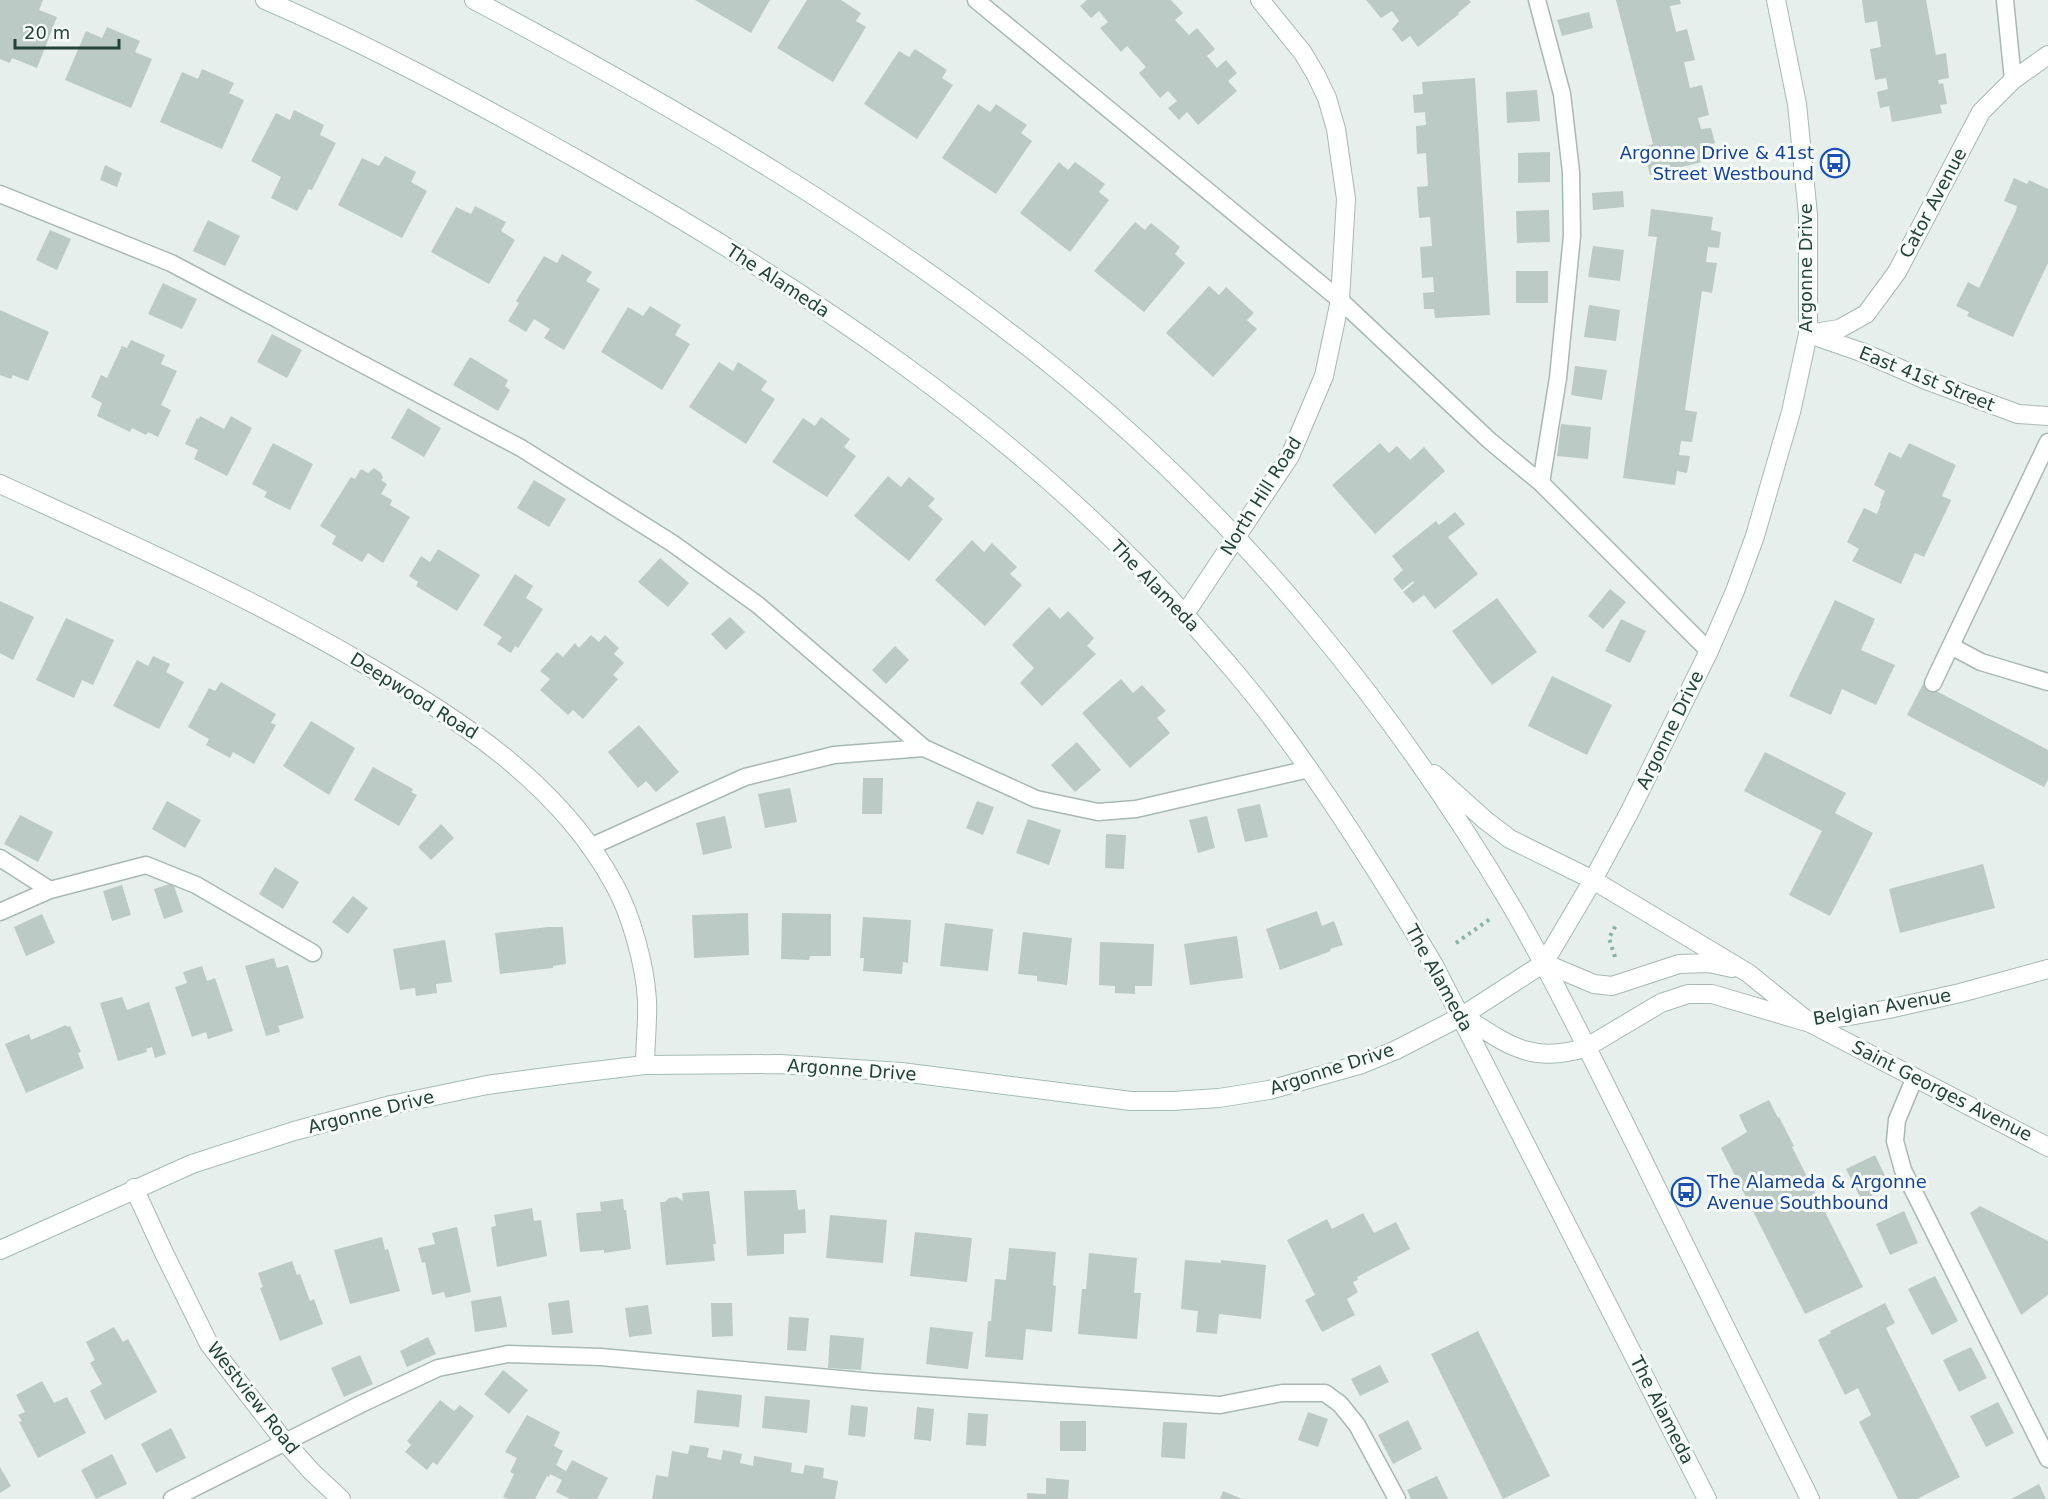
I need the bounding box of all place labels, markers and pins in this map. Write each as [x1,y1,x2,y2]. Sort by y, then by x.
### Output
place label: Argonne Drive & 41st Street Westbound [1620,142,1814,184]
bus stop icon: Argonne Drive & 41st Street Westbound [1819,147,1851,179]
place label: The Alameda & Argonne Avenue Southbound [1706,1171,1927,1213]
bus stop icon: The Alameda & Argonne Avenue Southbound [1670,1176,1702,1208]

